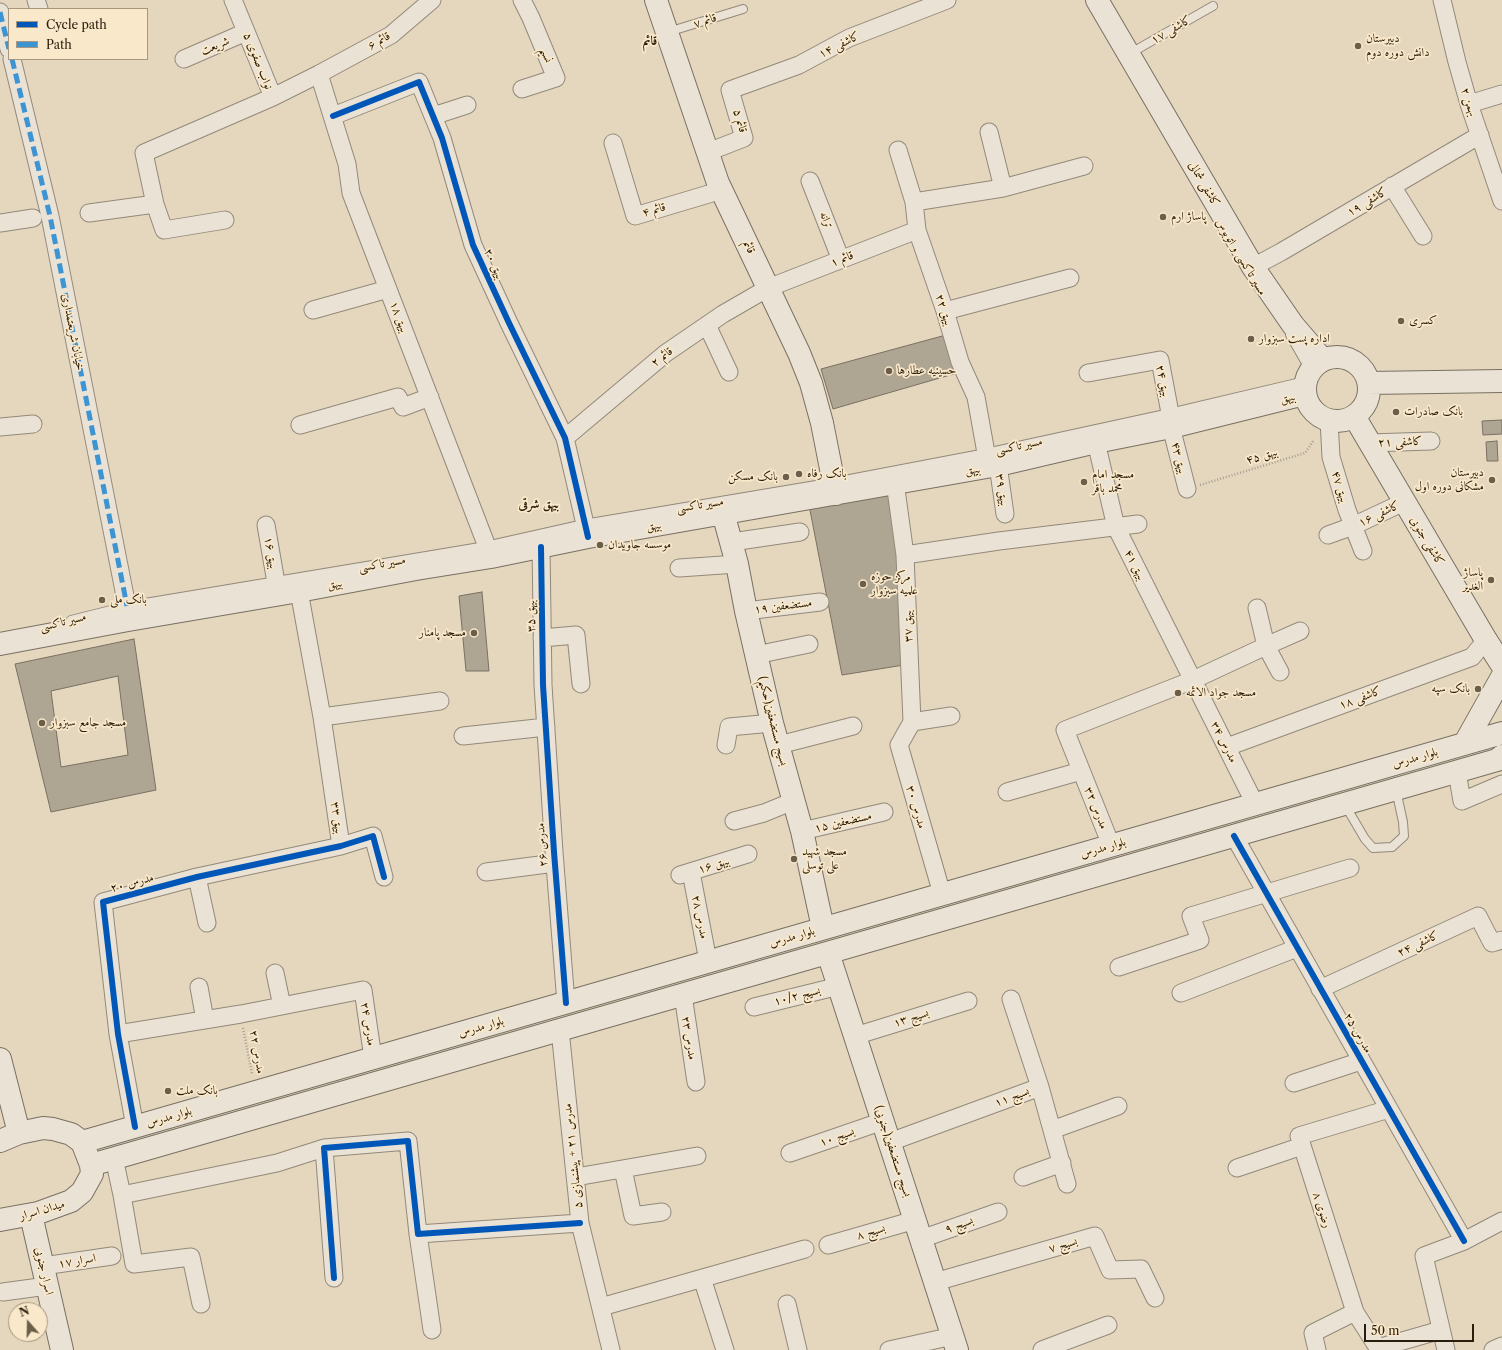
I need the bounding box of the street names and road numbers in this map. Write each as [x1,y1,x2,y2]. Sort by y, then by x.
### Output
street label: قائم ۷ [692,11,718,31]
street label: کاشفی ۱۷ [1148,13,1194,47]
street label: قائم ۶ [365,29,393,53]
street label: کاشفی ۱۴ [816,29,862,61]
street label: نواب صفوی ۵ [240,31,276,91]
street label: شریعت [199,34,231,58]
street label: نسیم [536,45,556,65]
street label: بهمن ۲ [1458,86,1480,118]
street label: قائم ۵ [730,108,750,134]
street label: کاشفی شمالی [1185,159,1223,209]
street label: کاشفی ۱۹ [1344,184,1390,220]
street label: قائم ۴ [641,200,667,220]
street label: ترانه [816,210,836,230]
street label: مسیر تاکسی و اتوبوس [1212,216,1270,298]
street label: قائم [740,238,758,256]
street label: بیهق ۲۰ [481,246,507,282]
street label: قائم ۱ [828,248,856,270]
street label: خیابان شریعتمداری [58,292,88,372]
street label: بیهق ۲۲ [932,292,956,328]
street label: بیهق ۱۸ [386,299,412,335]
street label: قائم ۲ [648,344,676,370]
street label: بیهق ۲۴ [1153,363,1173,399]
street label: بیهق [1279,389,1297,407]
street label: مسیر تاکسی [994,434,1044,458]
street label: کاشفی ۲۱ [1378,434,1422,450]
street label: بیهق ۴۳ [1168,440,1190,476]
street label: بیهق ۴۵ [1244,444,1280,468]
street label: بیهق [964,462,982,478]
street label: بیهق ۴۷ [1328,469,1352,505]
street label: بیهق ۳۹ [992,473,1012,507]
street label: مسیر تاکسی [675,494,725,516]
street label: کاشفی ۱۶ [1356,498,1402,530]
street label: کاشفی جنوبی [1407,514,1447,568]
street label: بیهق [645,518,663,534]
street label: بیهق ۱۶ [261,536,281,570]
street label: بیهق ۴۱ [1121,547,1149,583]
street label: مسیر تاکسی [357,553,407,575]
street label: بیهق [326,575,344,593]
street label: مستضعفین ۱۹ [753,595,813,617]
street label: بیهق ۳۵ [524,599,538,633]
street label: مسیر تاکسی [38,609,88,635]
street label: بیهق ۳۷ [900,609,916,643]
street label: بسیج مستضعفین(حکیم) [755,675,791,767]
street label: کاشفی ۱۸ [1337,684,1383,712]
street label: مدرس ۳۴ [1208,719,1240,765]
street label: بلوار مدرس [1391,745,1439,771]
street label: مدرس ۳۰ [903,784,929,830]
street label: مدرس ۳۲ [1081,785,1111,831]
street label: بیهق ۳۳ [328,801,346,835]
street label: مستضعفین ۱۵ [813,808,873,836]
street label: مدرس ۲۶ [533,822,551,868]
street label: بلوار مدرس [1079,835,1127,861]
street label: بیهق ۱۶ [696,853,732,877]
street label: مدرس ۲۰ [109,870,155,896]
street label: مدرس ۲۸ [689,894,711,940]
street label: بلوار مدرس [768,924,816,950]
street label: کاشفی ۲۴ [1395,928,1441,960]
street label: بسیج ۱۰/۲ [772,983,822,1009]
street label: مدرس ۲۴ [357,1001,379,1047]
street label: بسیج ۱۳ [892,1006,930,1030]
street label: مدرس ۲۵ [1341,1010,1375,1056]
street label: بلوار مدرس [457,1014,505,1040]
street label: مدرس ۲۳ [678,1015,700,1061]
street label: مدرس ۲۲ [246,1029,268,1075]
street label: بسیج ۱۱ [992,1084,1032,1110]
street label: مدرس ۲۱ + پیشنمازی ۵ [560,1103,586,1209]
street label: بسیج مستضعفین(جنوبی) [871,1103,915,1199]
street label: بلوار مدرس [145,1104,193,1130]
street label: بسیج ۱۰ [817,1124,857,1150]
street label: رضوی ۸ [1309,1190,1335,1230]
street label: میدان اسرار [18,1197,66,1223]
street label: بسیج ۹ [943,1213,975,1237]
street label: بسیج ۸ [855,1221,887,1243]
street label: بسیج ۷ [1047,1234,1079,1256]
street label: اسرار جنوبی [32,1246,56,1296]
street label: اسرار ۱۷ [57,1251,97,1271]

